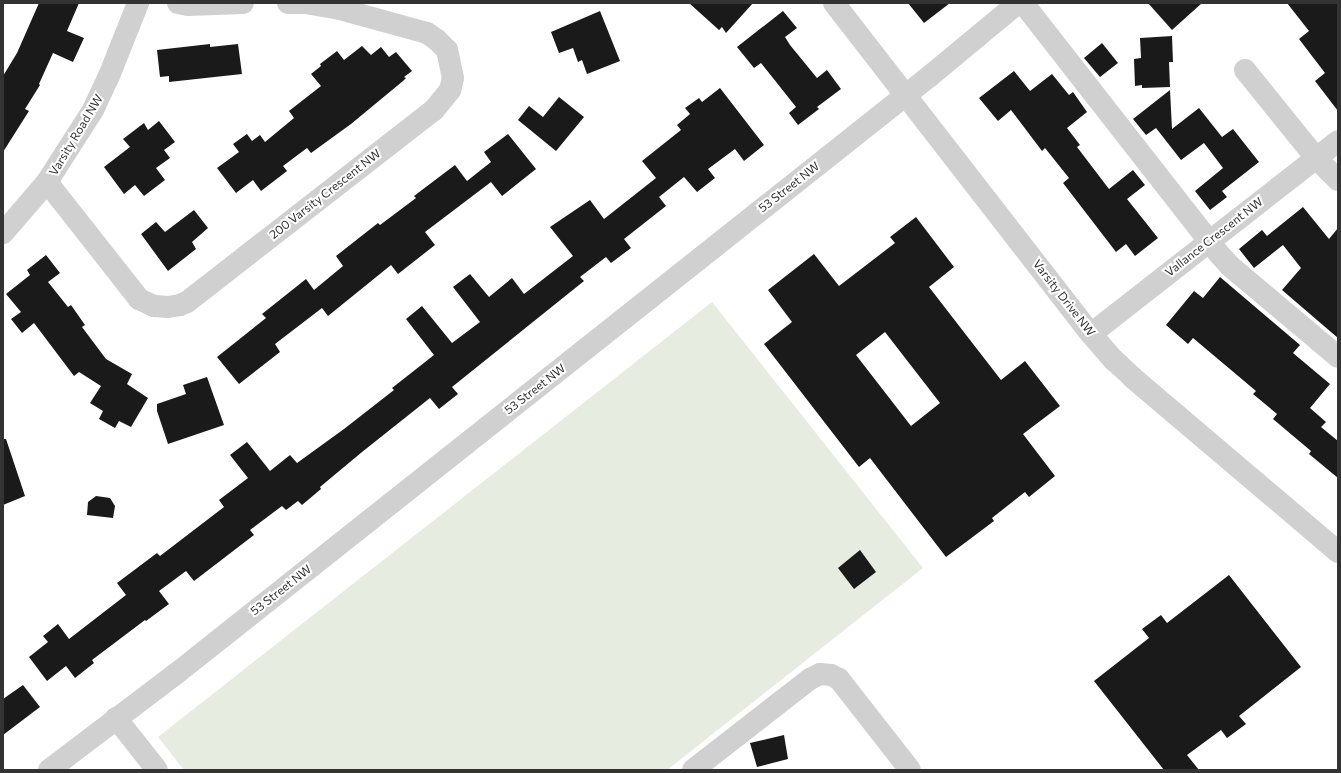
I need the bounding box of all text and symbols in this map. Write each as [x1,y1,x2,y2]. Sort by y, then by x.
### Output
street label: Varsity Road NW [46,92,106,178]
street label: 200 Varsity Crescent NW [266,146,384,242]
street label: 53 Street NW [756,159,822,215]
street label: Vallance Crescent NW [1162,194,1266,280]
street label: Varsity Drive NW [1030,257,1098,339]
street label: 53 Street NW [502,361,568,417]
street label: 53 Street NW [248,562,314,618]

